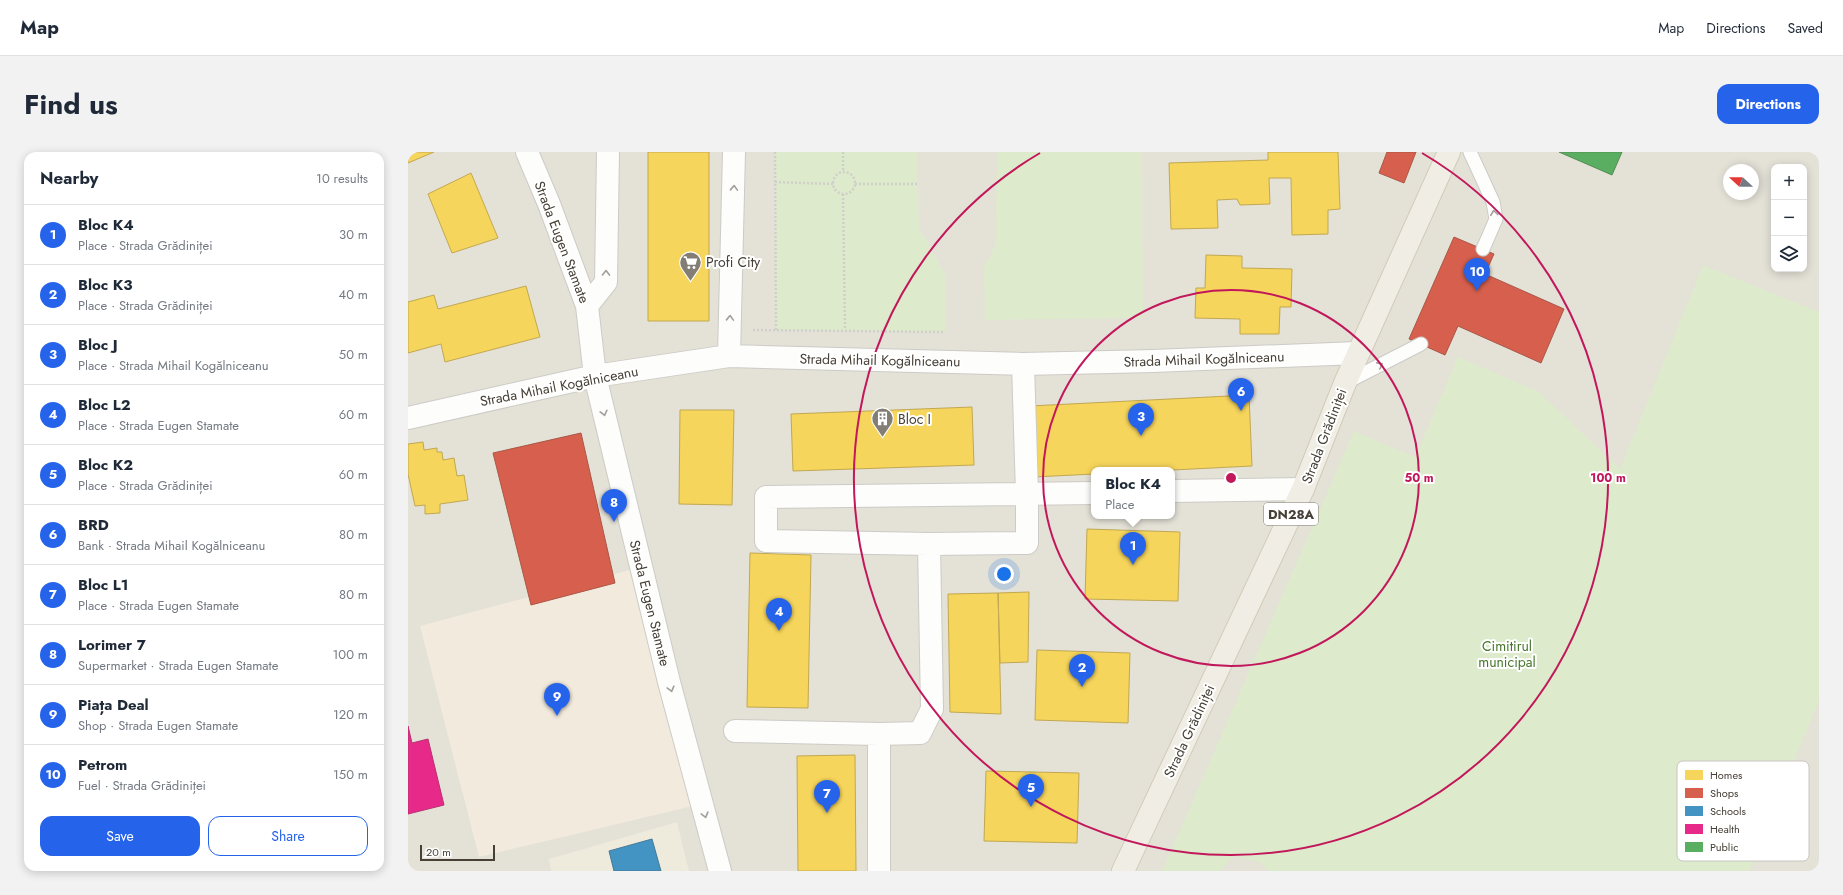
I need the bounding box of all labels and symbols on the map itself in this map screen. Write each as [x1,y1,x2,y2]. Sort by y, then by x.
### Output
north arrow [1723,164,1759,200]
street label: Strada Eugen Stamate [530,178,594,306]
one-way arrow [729,185,738,191]
one-way arrow [1490,210,1499,216]
supermarket icon: Profi City [677,249,703,282]
place label: Profi City [706,252,761,272]
pin: 10 [1464,258,1490,291]
one-way arrow [602,270,610,276]
one-way arrow [726,315,734,321]
street label: Strada Mihail Kogălniceanu [1123,346,1285,372]
street label: Strada Mihail Kogălniceanu [799,349,961,371]
street label: Strada Mihail Kogălniceanu [478,361,640,411]
one-way arrow [1375,362,1383,370]
pin: 6 [1228,378,1254,411]
street label: Strada Grădiniței [1297,385,1352,487]
pin: 3 [1128,403,1154,436]
building icon: Bloc I [869,406,895,439]
place label: Bloc I [898,409,931,429]
one-way arrow [600,410,608,417]
text: 50 m [1404,469,1434,487]
text: 100 m [1590,469,1626,487]
centre of rings [1224,471,1238,485]
pin: 8 [601,489,627,522]
road number: DN28A [1264,503,1318,525]
pin: 1 [1120,532,1146,565]
street label: Strada Eugen Stamate [625,538,675,668]
your location [994,564,1014,584]
pin: 4 [766,598,792,631]
park label: Cimitirul municipal [1478,636,1536,672]
pin: 2 [1069,654,1095,687]
street label: Strada Grădiniței [1159,681,1220,781]
pin: 9 [544,683,570,716]
one-way arrow [667,686,675,693]
legend [1677,761,1809,861]
text: Homes [1710,767,1743,783]
pin: 5 [1018,774,1044,807]
pin: 7 [814,780,840,813]
text: Shops [1710,785,1739,801]
text: Schools [1710,803,1747,819]
one-way arrow [700,811,709,818]
text: Health [1710,821,1740,837]
text: Public [1710,839,1739,855]
scale bar [420,843,495,862]

